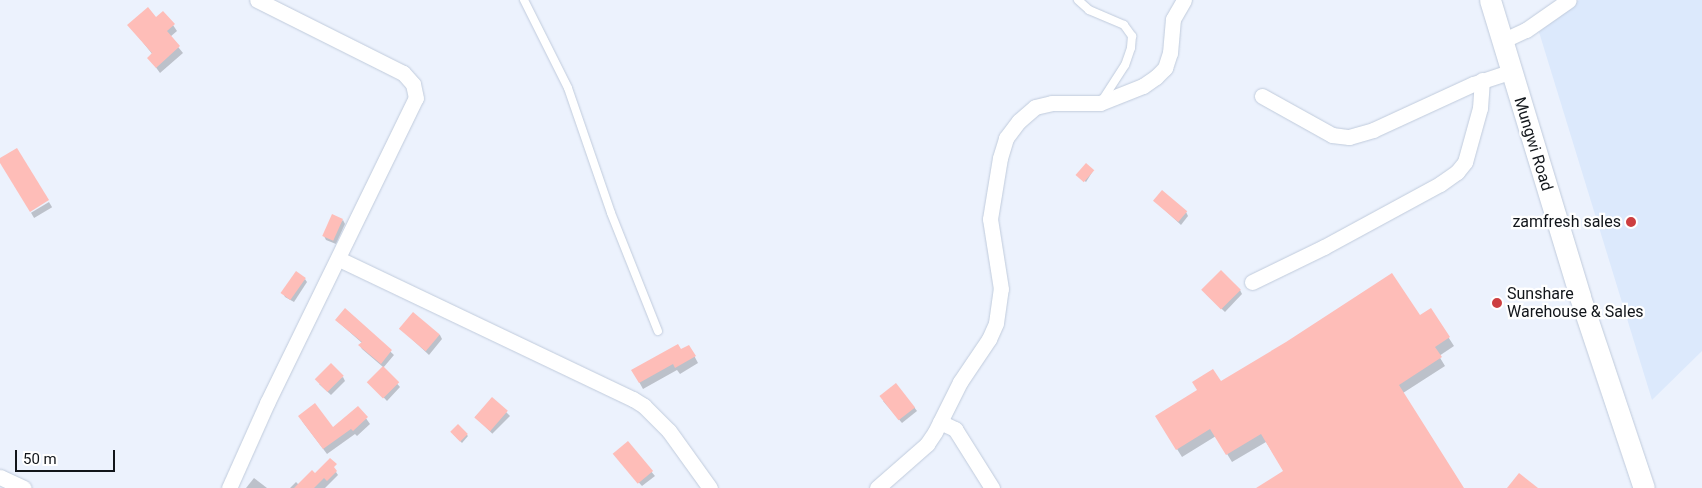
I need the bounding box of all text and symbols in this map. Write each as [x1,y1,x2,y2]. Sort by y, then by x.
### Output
street label: Mungwi Road [1510,95,1556,193]
place label: zamfresh sales [1512,212,1621,232]
marker: zamfresh sales [1625,216,1637,228]
place label: Sunshare Warehouse & Sales [1507,284,1644,322]
marker: Sunshare Warehouse & Sales [1491,297,1503,309]
scale bar [18,440,118,472]
text: 50 m [23,450,57,468]

